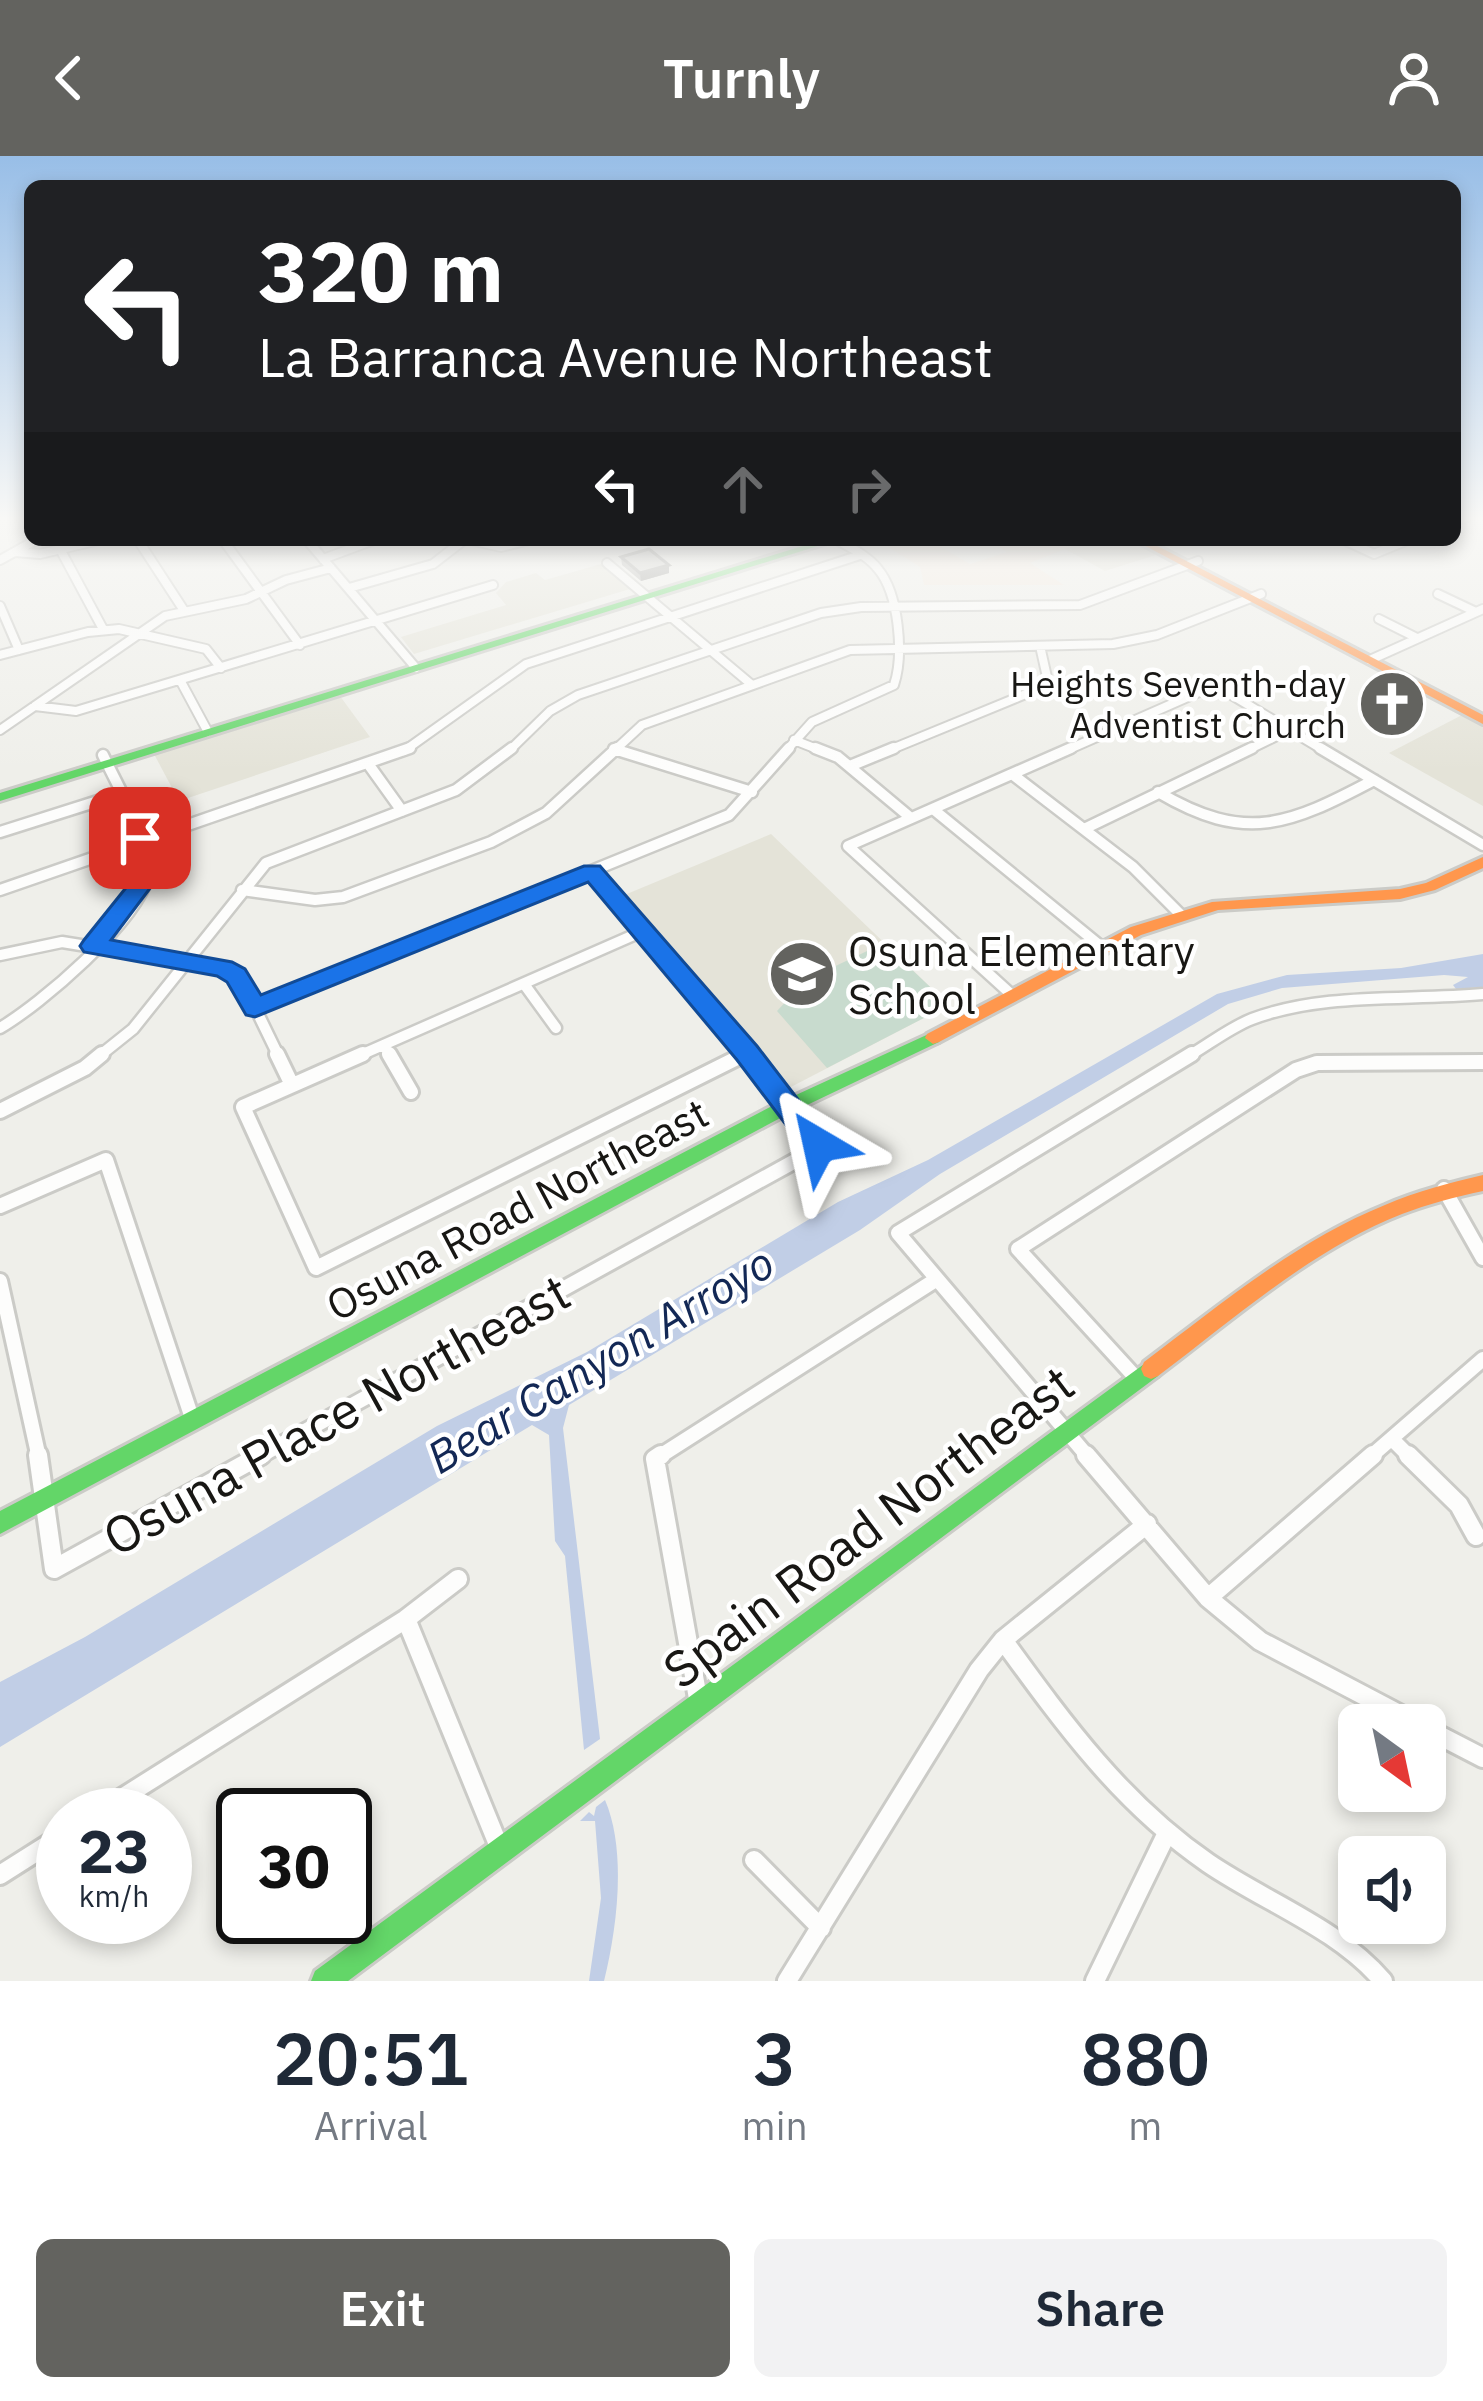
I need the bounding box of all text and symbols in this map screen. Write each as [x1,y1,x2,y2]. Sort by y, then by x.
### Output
text: Turnly [663,43,820,113]
icon: back [36,45,102,111]
icon: person [1381,45,1447,111]
text: 320 m [258,216,504,325]
icon: left [60,228,216,384]
text: La Barranca Avenue Northeast [258,322,993,392]
icon: left [584,456,650,522]
icon: ahead [710,456,776,522]
icon: right [836,456,902,522]
place label: Heights Seventh-day Adventist Church [1010,660,1346,748]
church icon: Heights Seventh-day Adventist Church [1357,669,1427,739]
pin [89,787,191,889]
icon: arrive [107,805,173,871]
place label: Osuna Elementary School [848,923,1195,1026]
school or university icon: Osuna Elementary School [767,939,837,1009]
position arrow [756,1082,882,1208]
street label: Osuna Road Northeast [317,1085,717,1333]
water label: Bear Canyon Arroyo [416,1232,784,1486]
street label: Osuna Place Northeast [91,1258,581,1570]
street label: Spain Road Northeast [649,1350,1087,1702]
north arrow [1338,1704,1446,1812]
map controls [1338,1704,1446,1944]
speed limit sign: 30 [216,1788,372,1944]
text: 23 [78,1811,150,1890]
button: sound [1338,1836,1446,1944]
text: km/h [79,1876,149,1915]
text: 20:51 [273,2011,469,2105]
text: 3 [753,2011,796,2105]
text: 880 [1080,2011,1210,2105]
text: Arrival [314,2100,428,2151]
text: min [742,2100,808,2151]
text: m [1128,2100,1162,2151]
button: Exit [36,2239,730,2377]
button: Share [754,2239,1447,2377]

